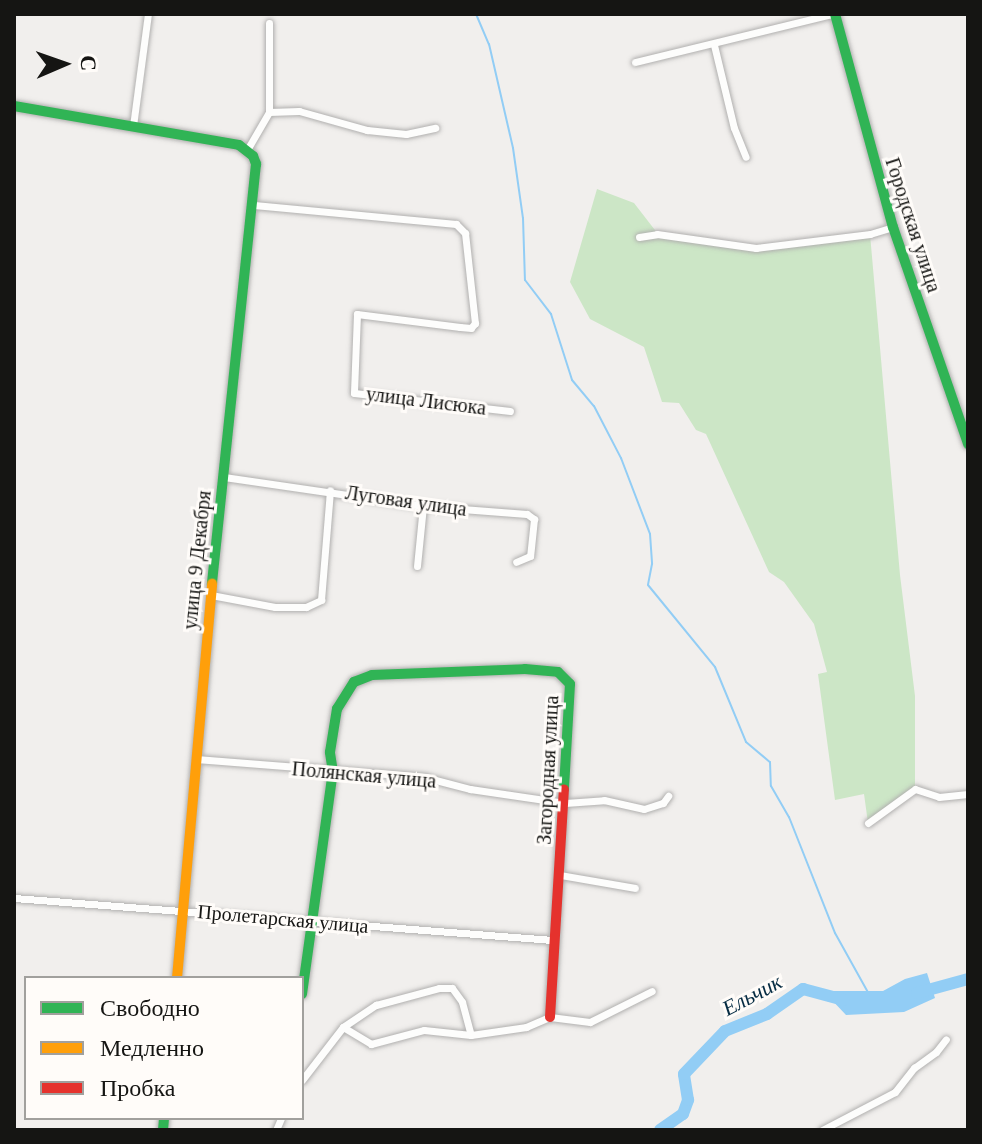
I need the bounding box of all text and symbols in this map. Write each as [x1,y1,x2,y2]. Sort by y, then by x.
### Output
north arrow [24,24,104,104]
text: С [76,55,101,72]
street label: Городская улица [880,155,946,295]
street label: улица Лисюка [365,382,487,420]
street label: Луговая улица [344,481,468,521]
street label: улица 9 Декабря [178,489,216,631]
street label: Загородная улица [532,695,564,845]
street label: Полянская улица [291,757,437,793]
street label: Пролетарская улица [196,900,370,938]
water label: Ельчик [718,968,786,1022]
legend [24,976,304,1120]
text: Свободно [100,995,200,1021]
text: Медленно [100,1035,204,1061]
text: Пробка [100,1075,176,1101]

